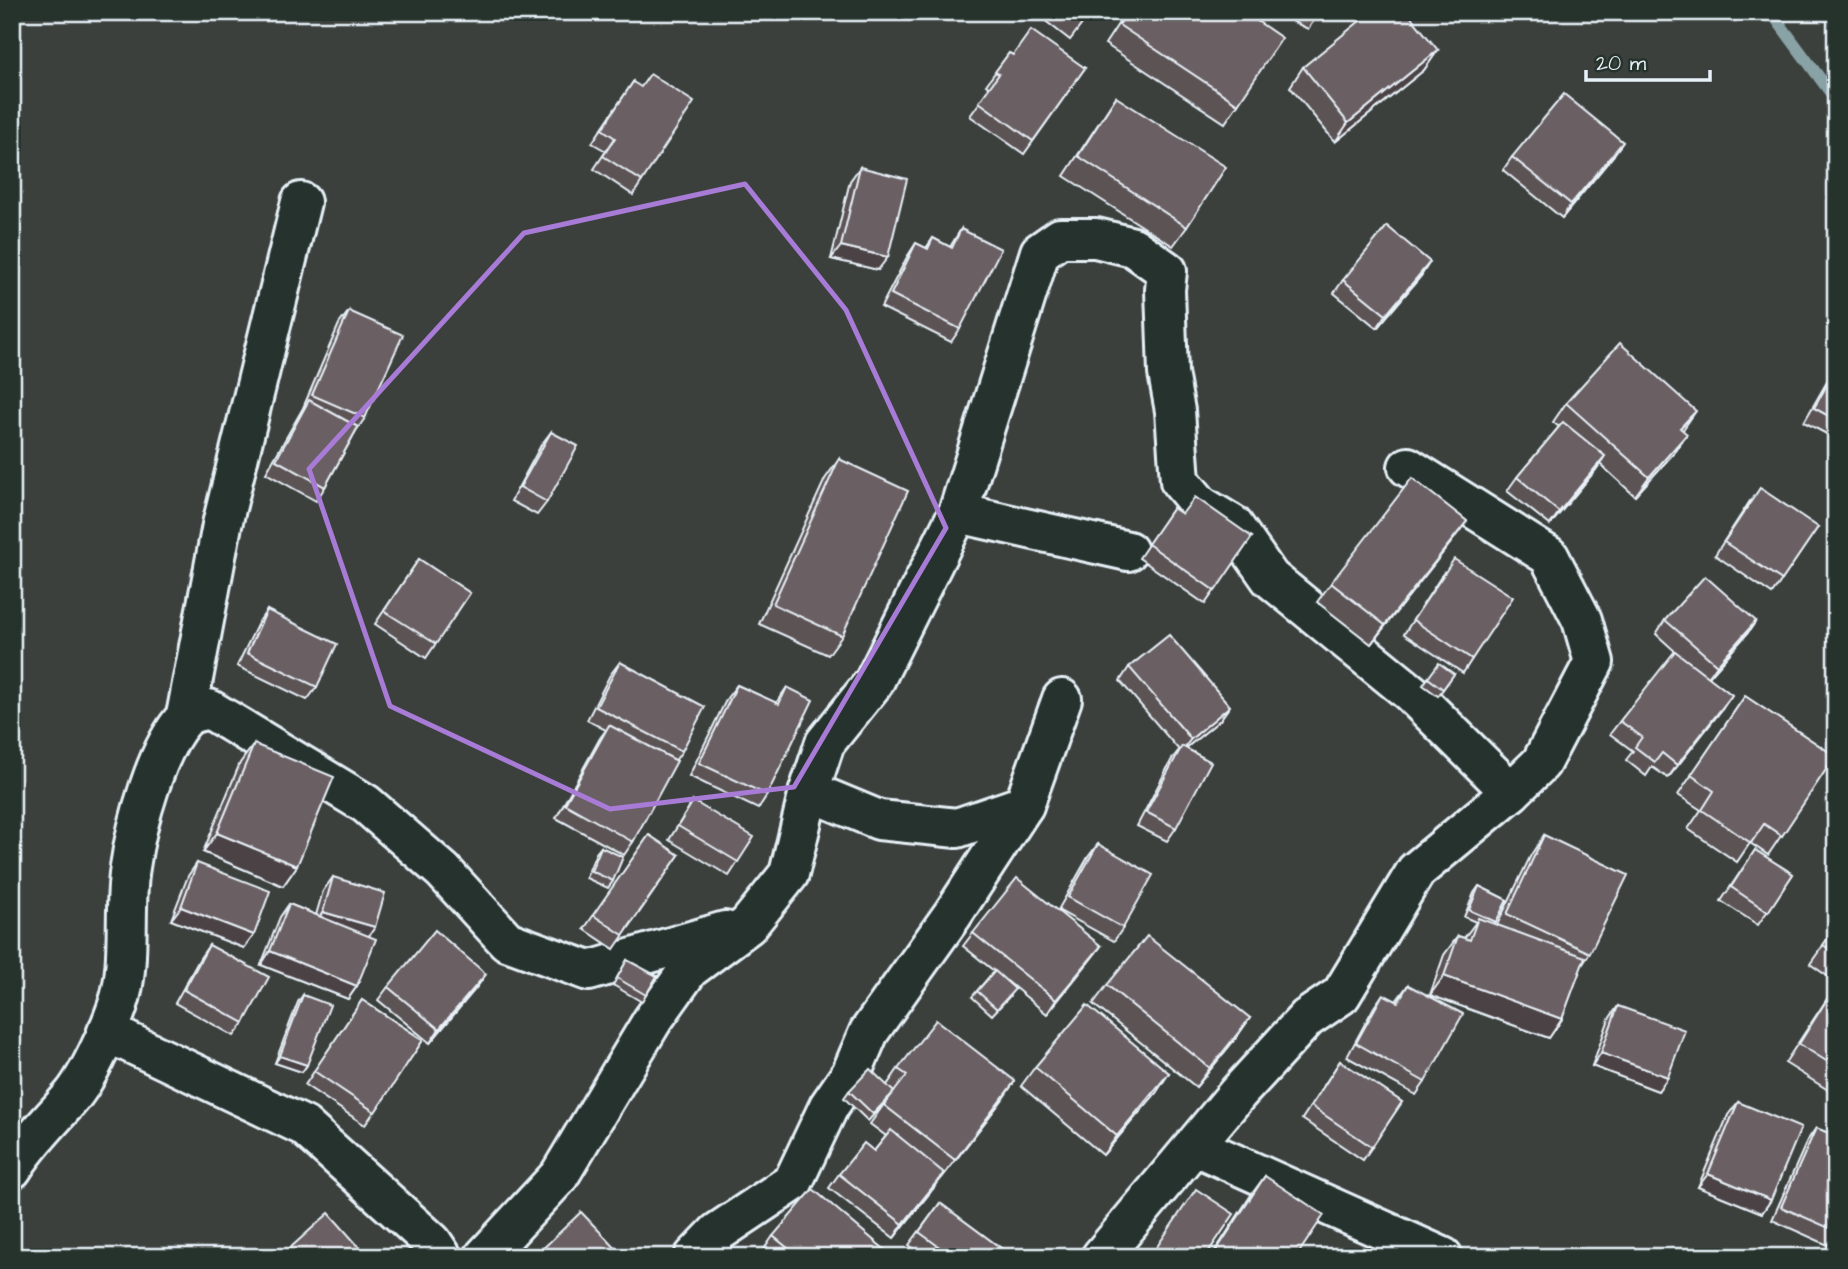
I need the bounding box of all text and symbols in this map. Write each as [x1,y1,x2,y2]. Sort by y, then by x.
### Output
scale bar [1586,38,1710,82]
text: 20 m [1596,49,1647,78]

